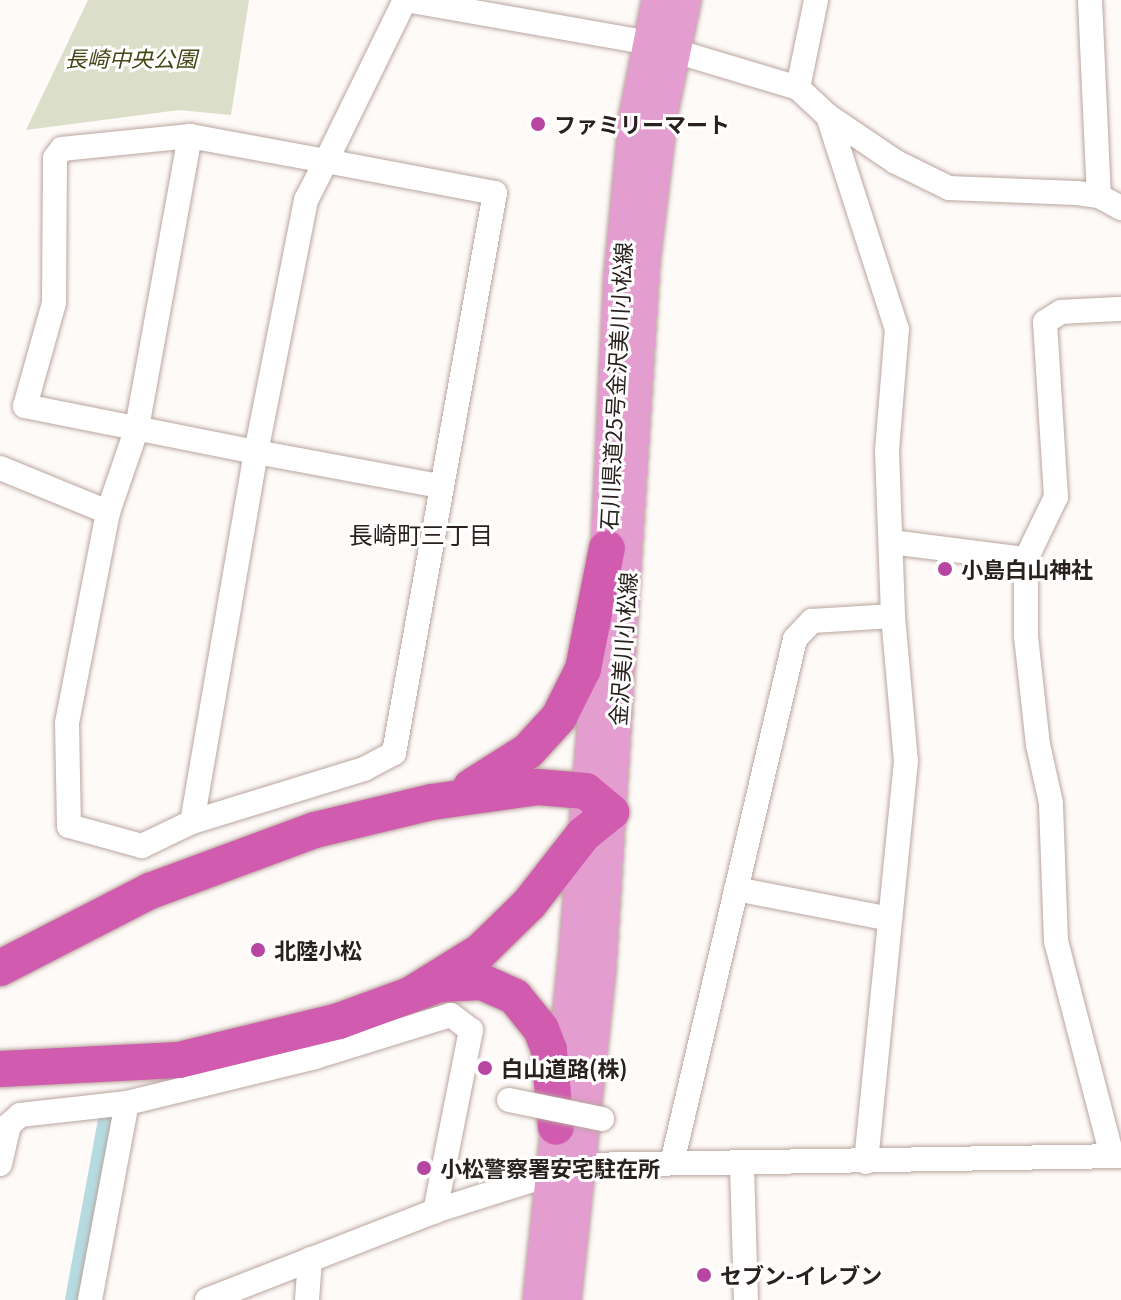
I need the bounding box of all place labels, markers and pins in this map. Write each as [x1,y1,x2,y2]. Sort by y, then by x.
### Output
place label: ファミリーマート [554,111,730,137]
marker: ファミリーマート [529,115,547,133]
place label: 小島白山神社 [961,556,1093,582]
marker: 小島白山神社 [936,560,954,578]
place label: 北陸小松 [274,937,362,963]
marker: 北陸小松 [249,941,267,959]
place label: 白山道路(株) [501,1055,628,1081]
marker: 白山道路(株) [476,1059,494,1077]
place label: 小松警察署安宅駐在所 [440,1155,660,1181]
marker: 小松警察署安宅駐在所 [415,1159,433,1177]
place label: セブン-イレブン [720,1262,882,1288]
marker: セブン-イレブン [695,1266,713,1284]

